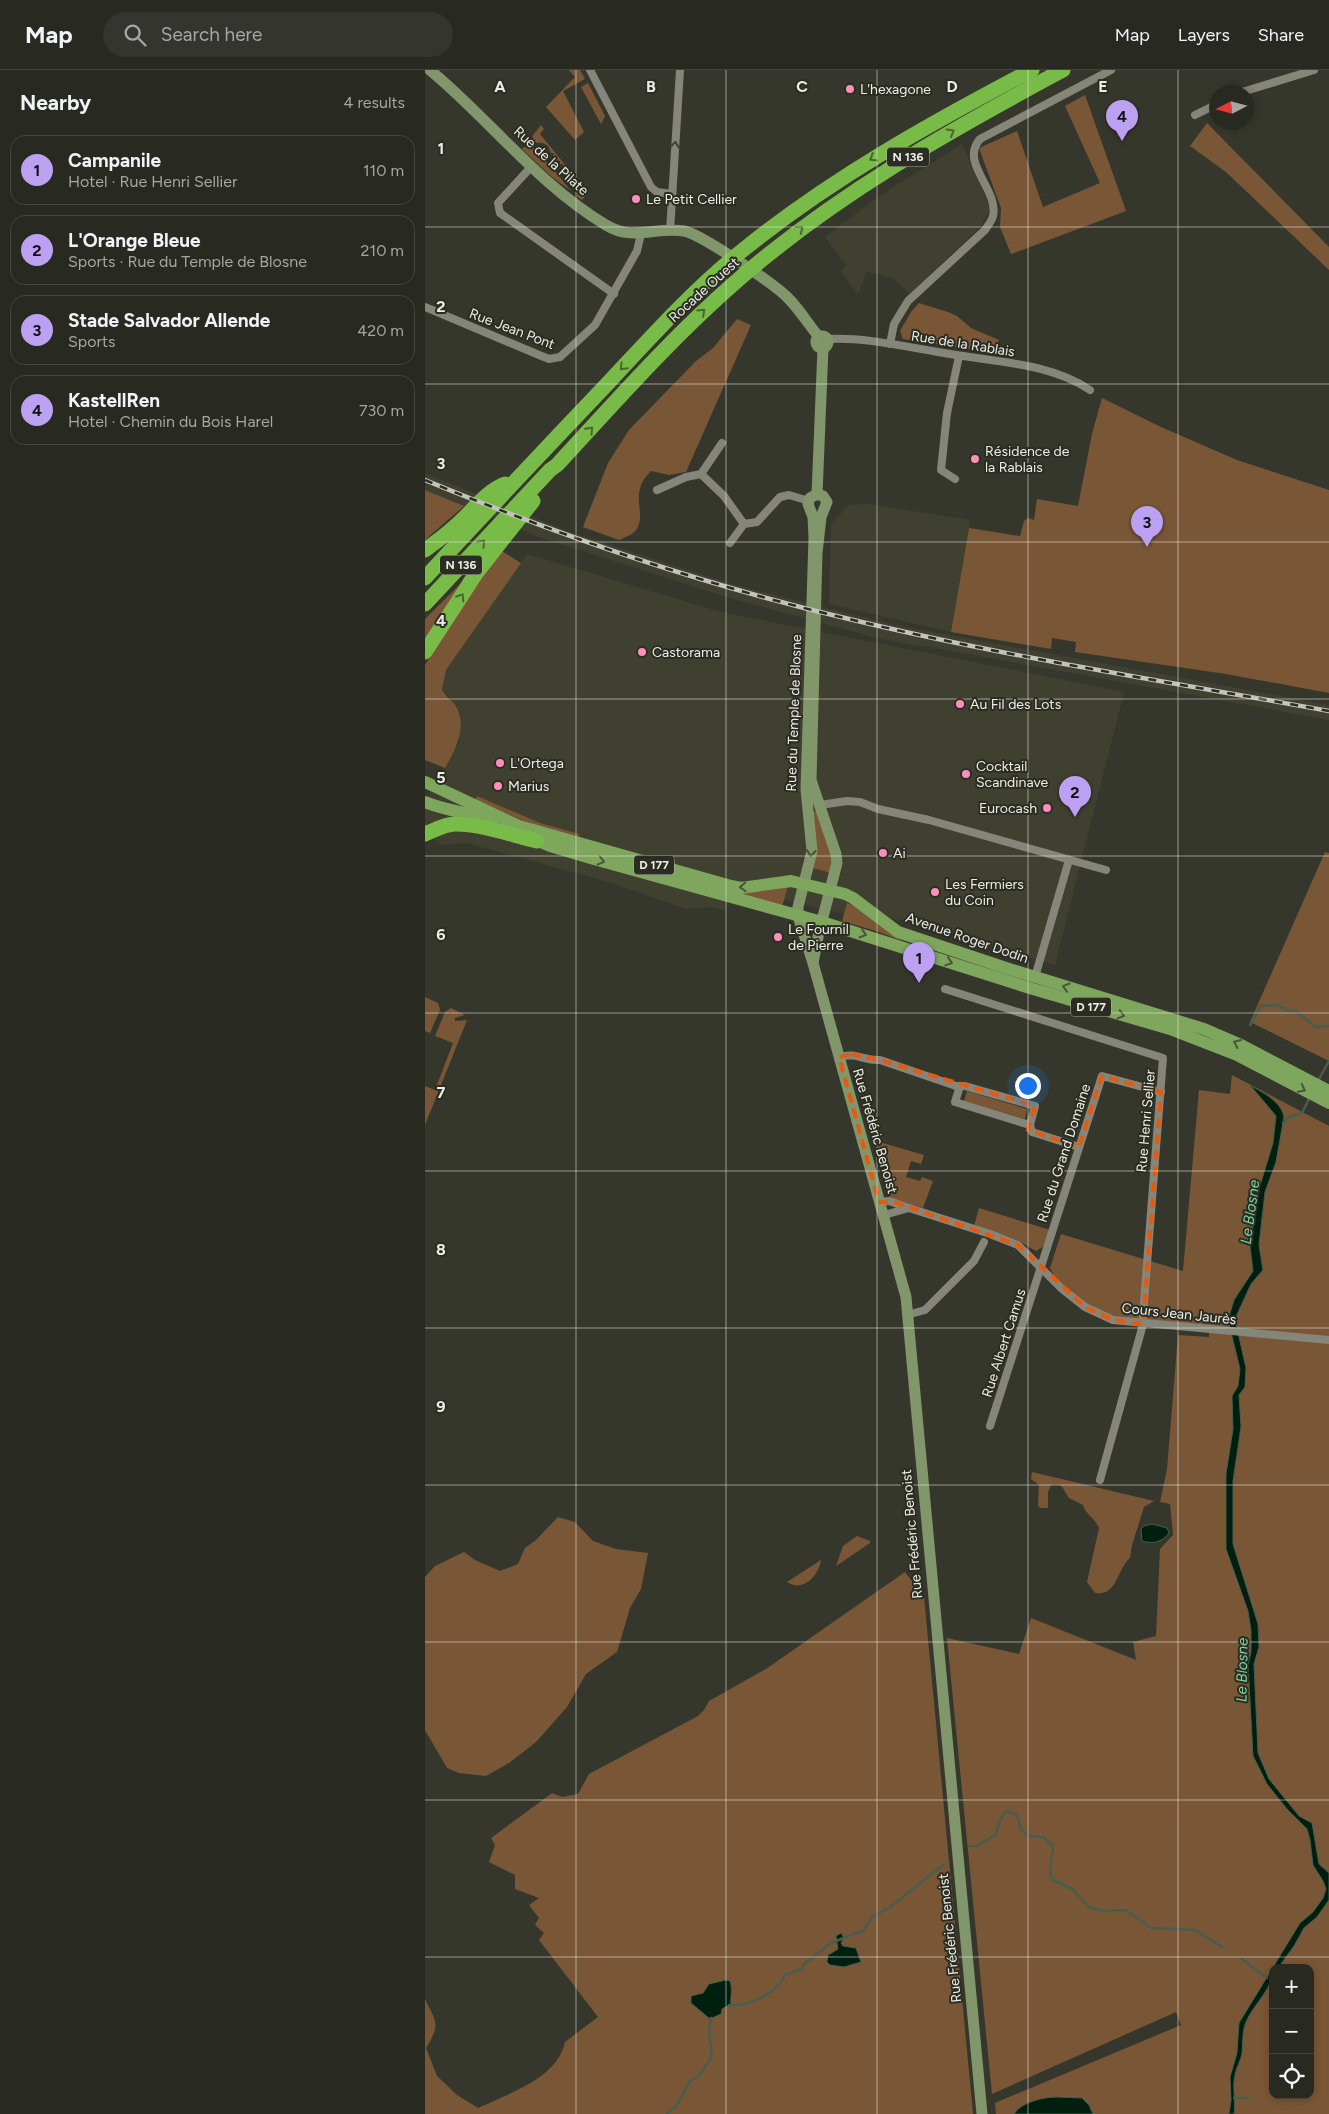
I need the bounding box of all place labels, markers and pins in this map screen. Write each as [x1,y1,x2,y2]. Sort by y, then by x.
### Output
place label: L'hexagone [860,81,931,98]
marker: L'hexagone [844,83,856,95]
pin: 4 [1106,100,1138,141]
place label: Le Petit Cellier [646,191,737,208]
marker: Le Petit Cellier [630,193,642,205]
place label: Résidence de la Rablais [985,443,1070,476]
marker: Résidence de la Rablais [969,453,981,465]
pin: 3 [1131,506,1163,547]
place label: Castorama [652,644,720,661]
marker: Castorama [636,646,648,658]
place label: Au Fil des Lots [970,696,1061,713]
marker: Au Fil des Lots [954,698,966,710]
place label: L'Ortega [510,755,564,772]
marker: L'Ortega [494,757,506,769]
place label: Cocktail Scandinave [976,758,1049,791]
marker: Cocktail Scandinave [960,768,972,780]
pin: 2 [1059,776,1091,817]
place label: Marius [508,778,549,795]
marker: Marius [492,780,504,792]
place label: Eurocash [979,800,1037,817]
marker: Eurocash [1041,802,1053,814]
place label: Ai [893,845,906,862]
marker: Ai [877,847,889,859]
place label: Les Fermiers du Coin [945,876,1024,909]
marker: Les Fermiers du Coin [929,886,941,898]
place label: Le Fournil de Pierre [788,921,849,954]
marker: Le Fournil de Pierre [772,931,784,943]
pin: 1 [903,942,935,983]

